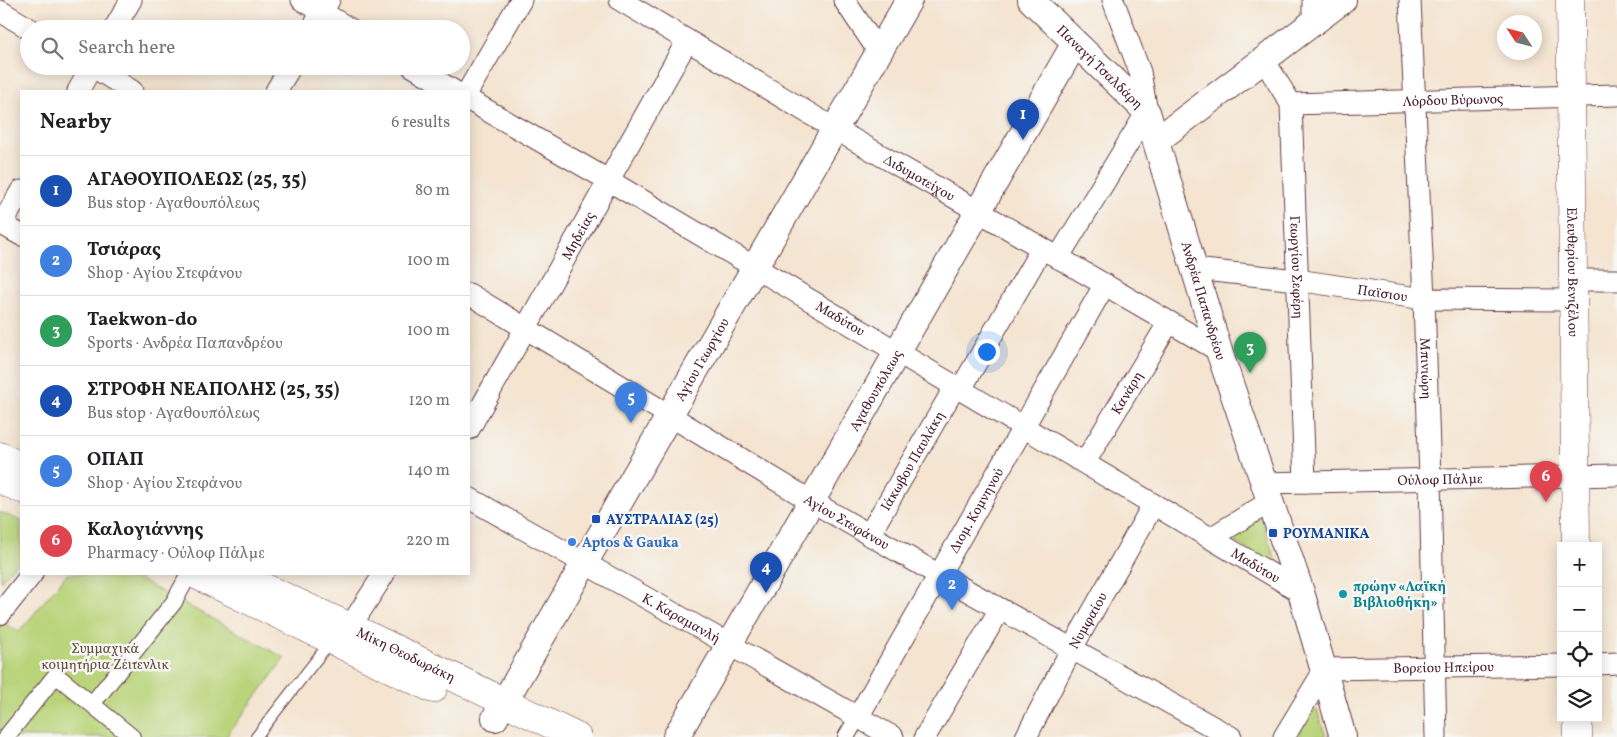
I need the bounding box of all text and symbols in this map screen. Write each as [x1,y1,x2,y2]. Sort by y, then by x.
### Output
north arrow [1497,15,1542,60]
search box [20,20,470,75]
street label: Παναγή Τσαλδάρη [1052,21,1147,114]
icon: search [38,34,66,62]
text: Search here [78,35,175,61]
street label: Λόρδου Βύρωνος [1402,90,1504,112]
pin: 1 [1007,99,1039,140]
text: Nearby [40,108,111,137]
text: 6 results [391,112,450,134]
street label: Διδυμοτείχου [880,151,958,207]
text: ΑΓΑΘΟΥΠΟΛΕΩΣ (25, 35) [87,167,307,193]
text: 1 [53,180,59,202]
text: 80 m [415,180,450,202]
text: Bus stop · Αγαθουπόλεως [87,193,260,215]
street label: Ελευθερίου Βενιζέλου [1561,207,1582,337]
street label: Μηδείας [558,208,600,264]
street label: Γεωργίου Σεφέρη [1284,215,1307,319]
text: Τσιάρας [87,237,161,263]
street label: Ανδρέα Παπανδρέου [1175,239,1229,363]
text: 2 [52,250,60,272]
text: 100 m [407,250,450,272]
text: Shop · Αγίου Στεφάνου [87,263,242,285]
street label: Παϊσιου [1356,281,1409,307]
street label: Μαδύτου [812,298,868,342]
text: Taekwon-do [87,307,197,333]
street label: Αγίου Γεωργίου [672,315,735,405]
text: 3 [52,320,60,342]
text: 100 m [407,320,450,342]
pin: 3 [1234,332,1266,373]
text: Sports · Ανδρέα Παπανδρέου [87,333,283,355]
street label: Μπινιώρη [1414,337,1435,400]
your location [974,339,1000,365]
street label: Αγαθουπόλεως [846,347,908,435]
street label: Κανάρη [1108,368,1148,419]
text: ΣΤΡΟΦΗ ΝΕΑΠΟΛΗΣ (25, 35) [87,377,340,403]
pin: 5 [615,382,647,423]
text: 4 [51,390,61,412]
text: 120 m [408,390,450,412]
text: Bus stop · Αγαθουπόλεως [87,403,260,425]
street label: Ιάκωβου Παυλάκη [877,408,950,515]
text: ΟΠΑΠ [87,447,144,473]
text: 5 [52,460,60,482]
text: 140 m [408,460,450,482]
pin: 6 [1530,461,1562,502]
street label: Διομ. Κομνηνού [945,465,1009,557]
street label: Ούλοφ Πάλμε [1397,470,1483,491]
text: Shop · Αγίου Στεφάνου [87,473,242,495]
street label: Αγίου Στεφάνου [800,491,892,555]
place label: ΑΥΣΤΡΑΛΙΑΣ (25) [606,511,719,530]
marker: ΑΥΣΤΡΑΛΙΑΣ (25) [590,513,602,525]
text: Καλογιάννης [87,517,203,543]
place label: ΡΟΥΜΑΝΙΚΑ [1283,525,1370,544]
marker: ΡΟΥΜΑΝΙΚΑ [1267,527,1279,539]
text: 6 [52,530,60,552]
text: 220 m [406,530,450,552]
place label: Aptos & Gauka [582,534,679,553]
marker: Aptos & Gauka [566,536,578,548]
map controls [1557,542,1602,722]
button: + [1557,542,1602,587]
text: Pharmacy · Ούλοφ Πάλμε [87,543,265,565]
street label: Μαδύτου [1227,544,1283,589]
pin: 4 [750,552,782,593]
pin: 2 [936,569,968,610]
place label: πρώην «Λαϊκή Βιβλιοθήκη» [1353,578,1446,613]
button: − [1557,587,1602,632]
marker: πρώην «Λαϊκή Βιβλιοθήκη» [1337,588,1349,600]
street label: Κ. Καραμανλή [638,589,724,649]
street label: Νυμφαίου [1065,589,1113,653]
street label: Μίκη Θεοδωράκη [353,623,458,688]
button: locate [1557,632,1602,677]
park label: Συμμαχικά κοιμητήρια Ζέιτενλικ [41,640,169,675]
street label: Βορείου Ηπείρου [1393,658,1494,679]
button: layers [1557,677,1602,722]

